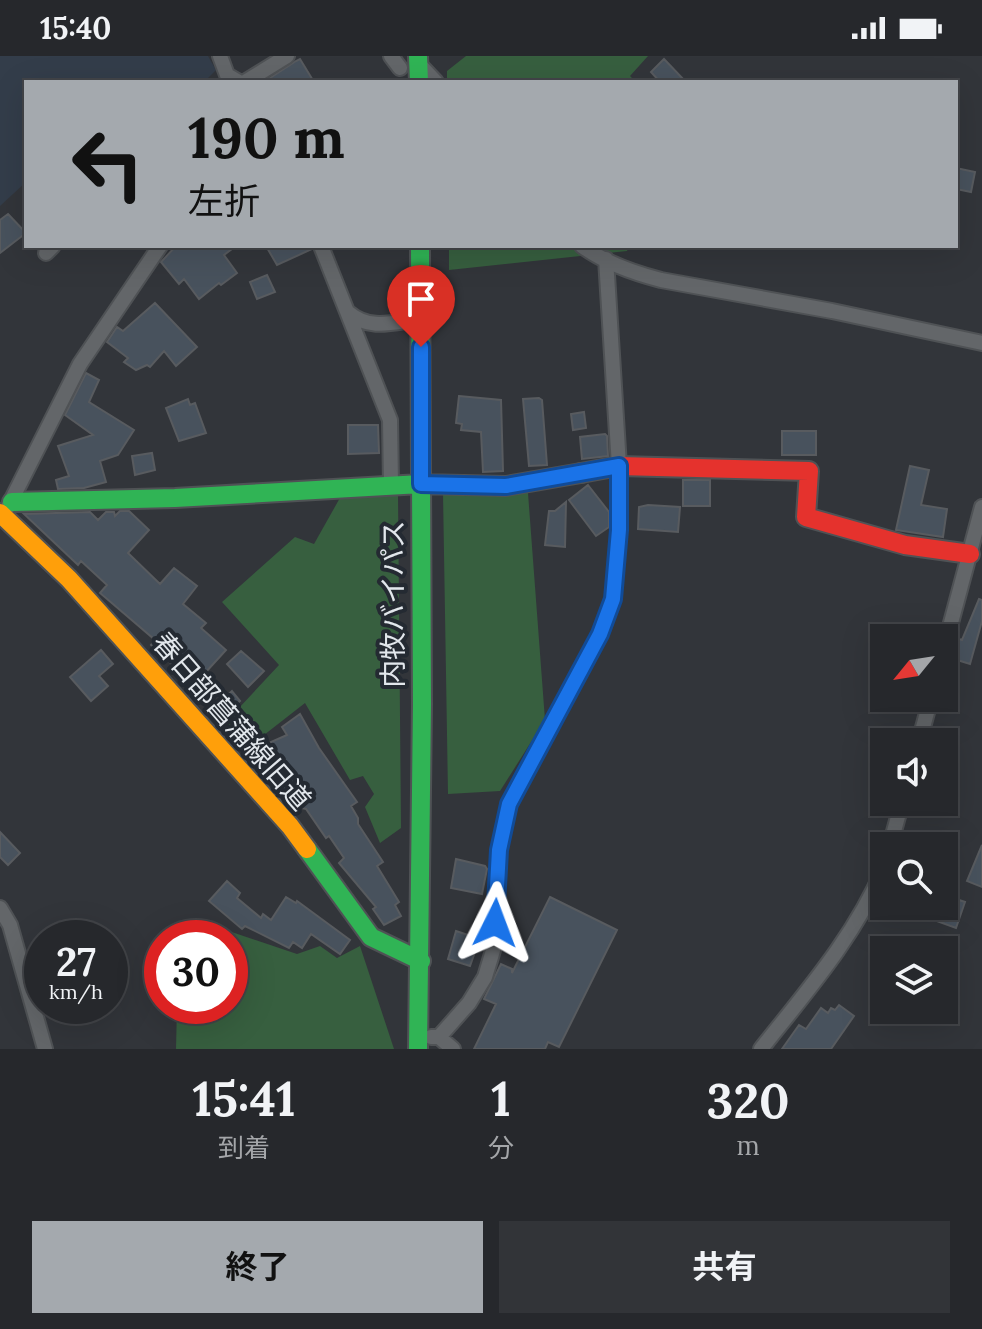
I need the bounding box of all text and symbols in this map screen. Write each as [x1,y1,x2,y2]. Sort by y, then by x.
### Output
text: 15:40 [40,9,111,47]
text: 190 m [188,102,345,173]
icon: left [56,112,160,216]
text: 左折 [188,178,260,224]
pin [387,265,455,347]
icon: arrive [399,277,443,321]
street label: 内牧バイパス [375,520,411,688]
north arrow [870,624,958,712]
map controls [870,624,958,1024]
street label: 春日部菖蒲線旧道 [145,625,319,817]
button: sound [870,728,958,816]
button: search [870,832,958,920]
position arrow [453,881,537,965]
speed limit sign: 30 [144,920,248,1024]
text: 27 [56,936,96,987]
button: layers [870,936,958,1024]
text: km/h [49,979,103,1004]
text: 15:41 [192,1068,296,1129]
text: 1 [491,1068,511,1129]
text: 320 [707,1070,790,1131]
text: m [736,1129,760,1162]
text: 到着 [218,1131,270,1164]
text: 分 [488,1131,514,1164]
button: 終了 [32,1221,483,1313]
button: 共有 [499,1221,950,1313]

